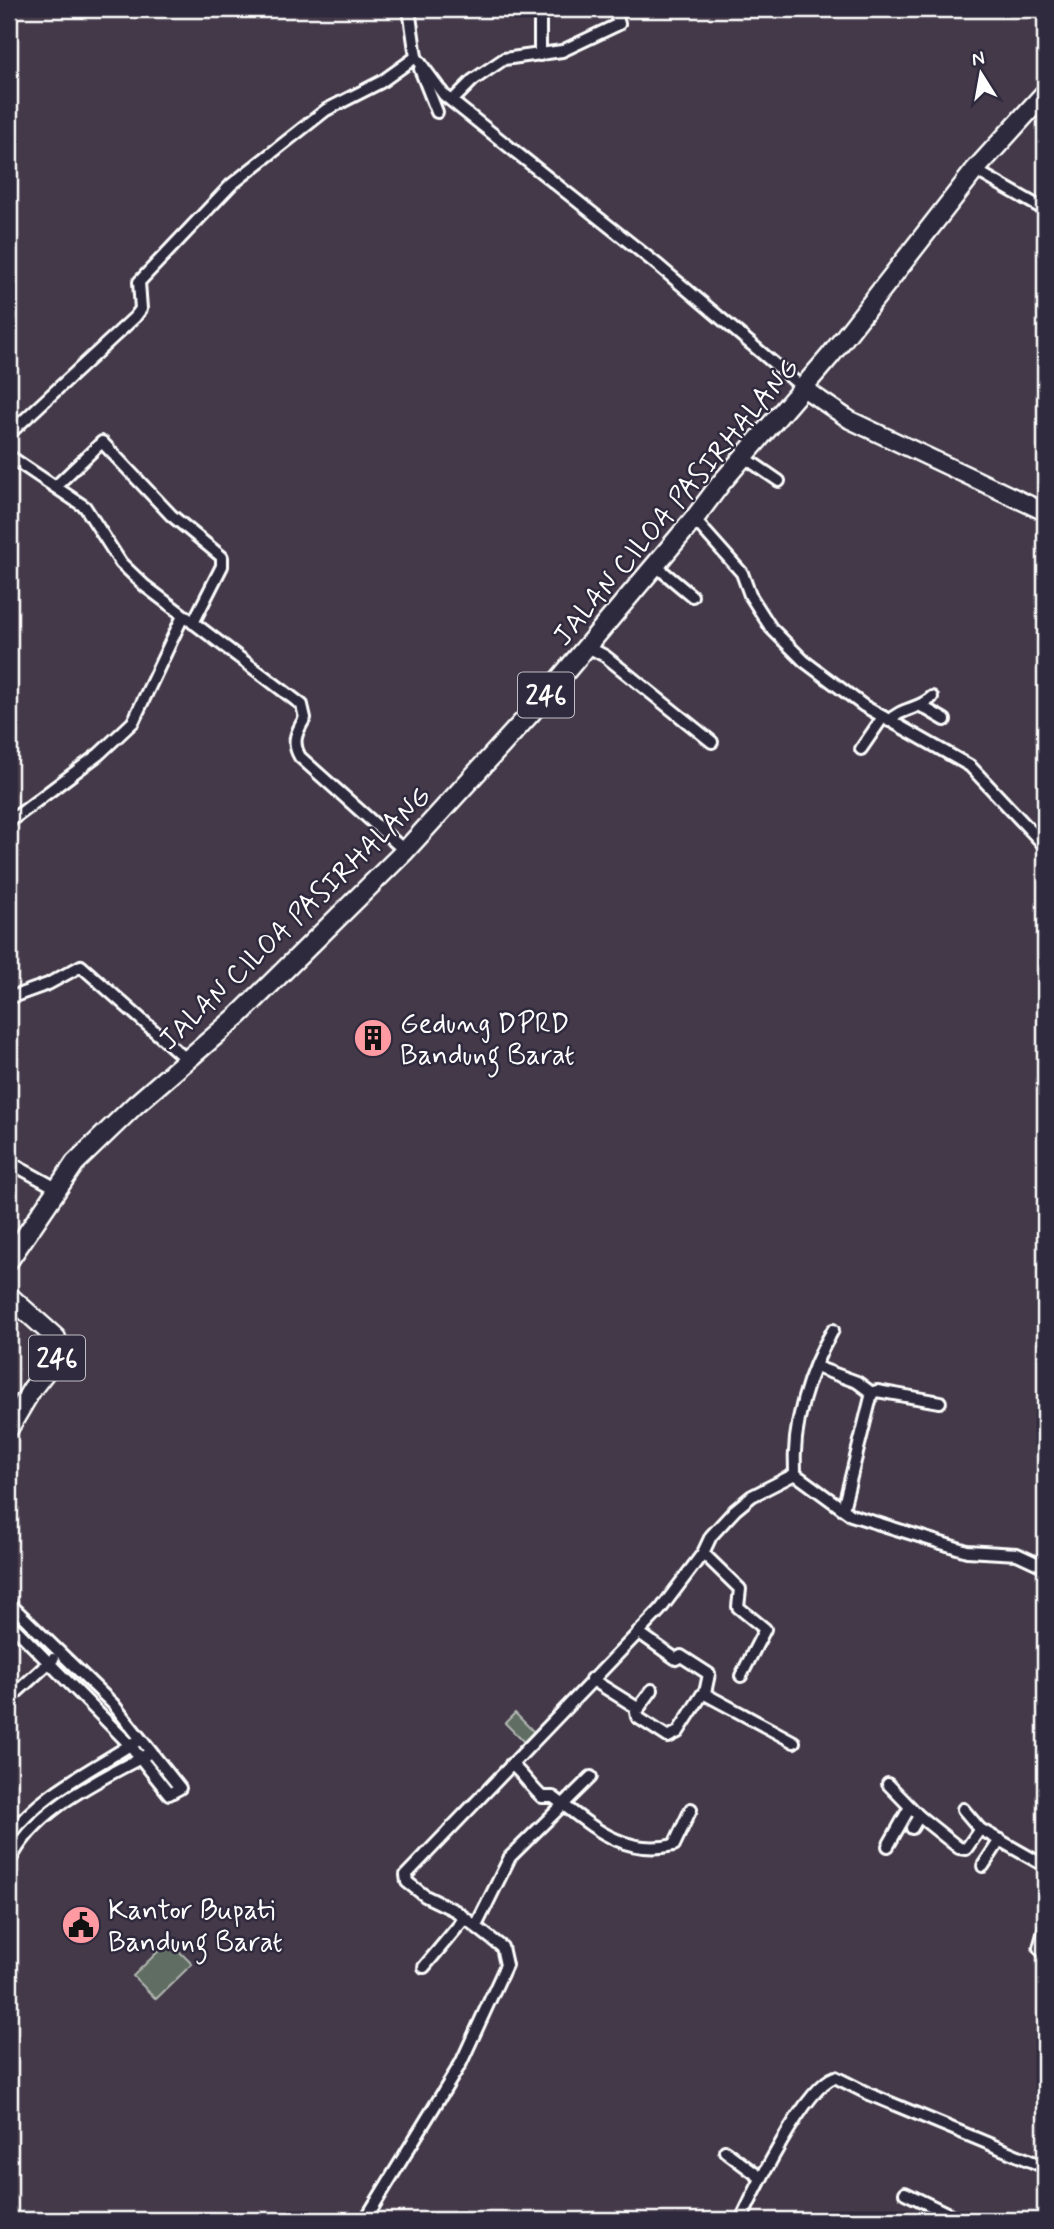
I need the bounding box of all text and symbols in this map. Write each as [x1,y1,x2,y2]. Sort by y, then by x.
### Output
north arrow [946,38,1016,108]
text: N [969,45,987,72]
street label: JALAN CILOA PASIRHALANG [545,351,808,654]
road number: 246 [518,673,574,718]
street label: JALAN CILOA PASIRHALANG [152,779,440,1059]
place label: Gedung DPRD Bandung Barat [400,1006,575,1078]
building icon: Gedung DPRD Bandung Barat [352,1017,394,1059]
road number: 246 [29,1336,85,1380]
place label: Kantor Bupati Bandung Barat [108,1893,283,1965]
public building icon: Kantor Bupati Bandung Barat [60,1904,102,1946]

